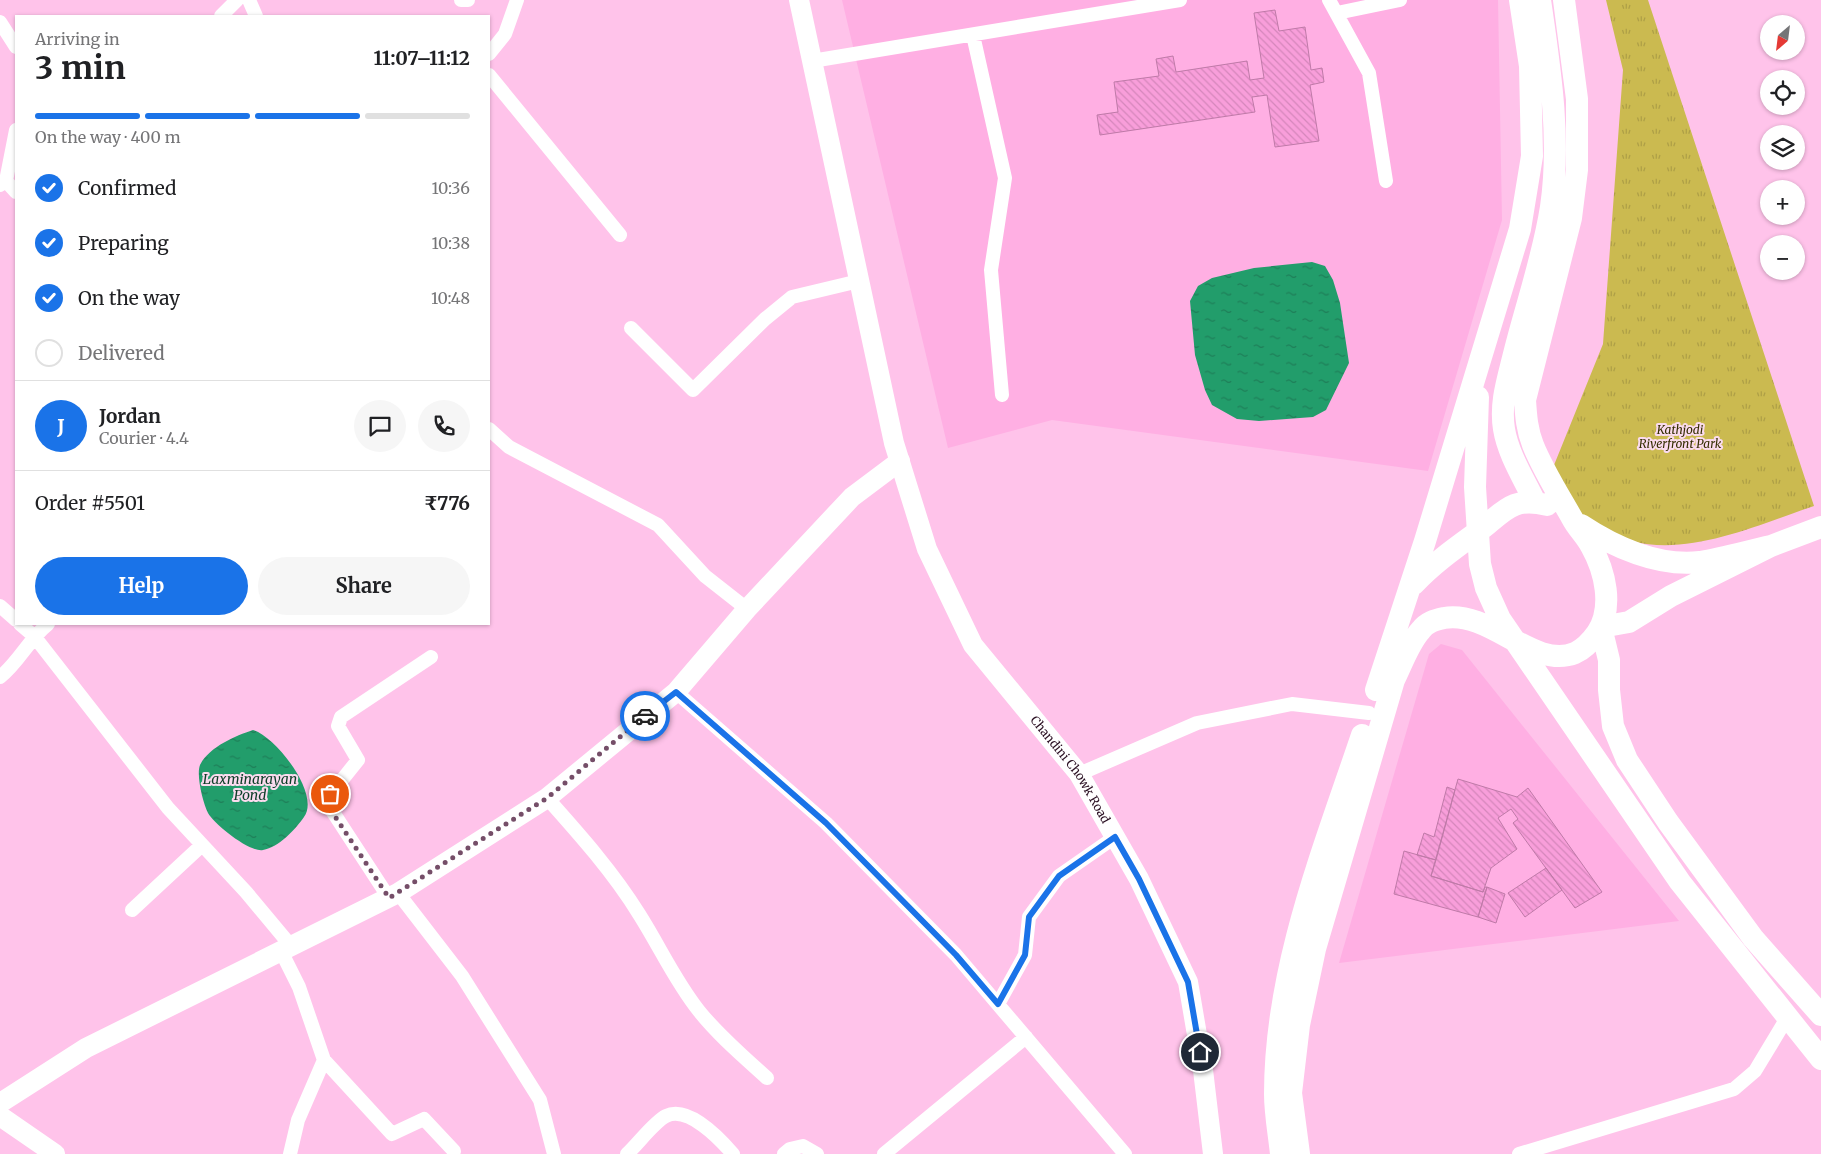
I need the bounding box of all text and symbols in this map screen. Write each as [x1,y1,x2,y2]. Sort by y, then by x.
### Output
north arrow [1760,15,1805,60]
map controls [1760,15,1805,280]
text: Arriving in [35,29,120,49]
text: 11:07–11:12 [374,46,470,70]
text: 3 min [35,48,126,88]
button: locate [1760,70,1805,115]
button: layers [1760,125,1805,170]
text: On the way · 400 m [35,127,181,147]
icon: check [35,174,63,202]
text: Confirmed [78,176,176,200]
text: 10:36 [431,178,470,198]
button: + [1760,180,1805,225]
icon: check [35,229,63,257]
text: Preparing [78,231,169,255]
text: 10:38 [432,233,470,253]
button: − [1760,235,1805,280]
icon: check [35,284,63,312]
text: On the way [78,286,180,310]
text: 10:48 [431,288,470,308]
text: Delivered [78,341,165,365]
button: chat [354,400,406,452]
button: phone [418,400,470,452]
text: Jordan [99,404,161,428]
text: J [57,414,65,438]
park label: Kathjodi Riverfront Park [1639,422,1722,451]
text: Courier · 4.4 [99,428,189,448]
text: Order #5501 [35,491,145,515]
text: ₹776 [424,491,470,515]
button: Help [35,557,248,615]
button: Share [258,557,470,615]
courier [620,691,670,741]
icon: car [631,702,659,730]
street label: Chandini Chowk Road [1027,713,1114,826]
water label: Laxminarayan Pond [203,770,297,804]
pin [309,773,351,815]
icon: bag [316,780,344,808]
pin [1179,1031,1221,1073]
icon: home [1186,1038,1214,1066]

